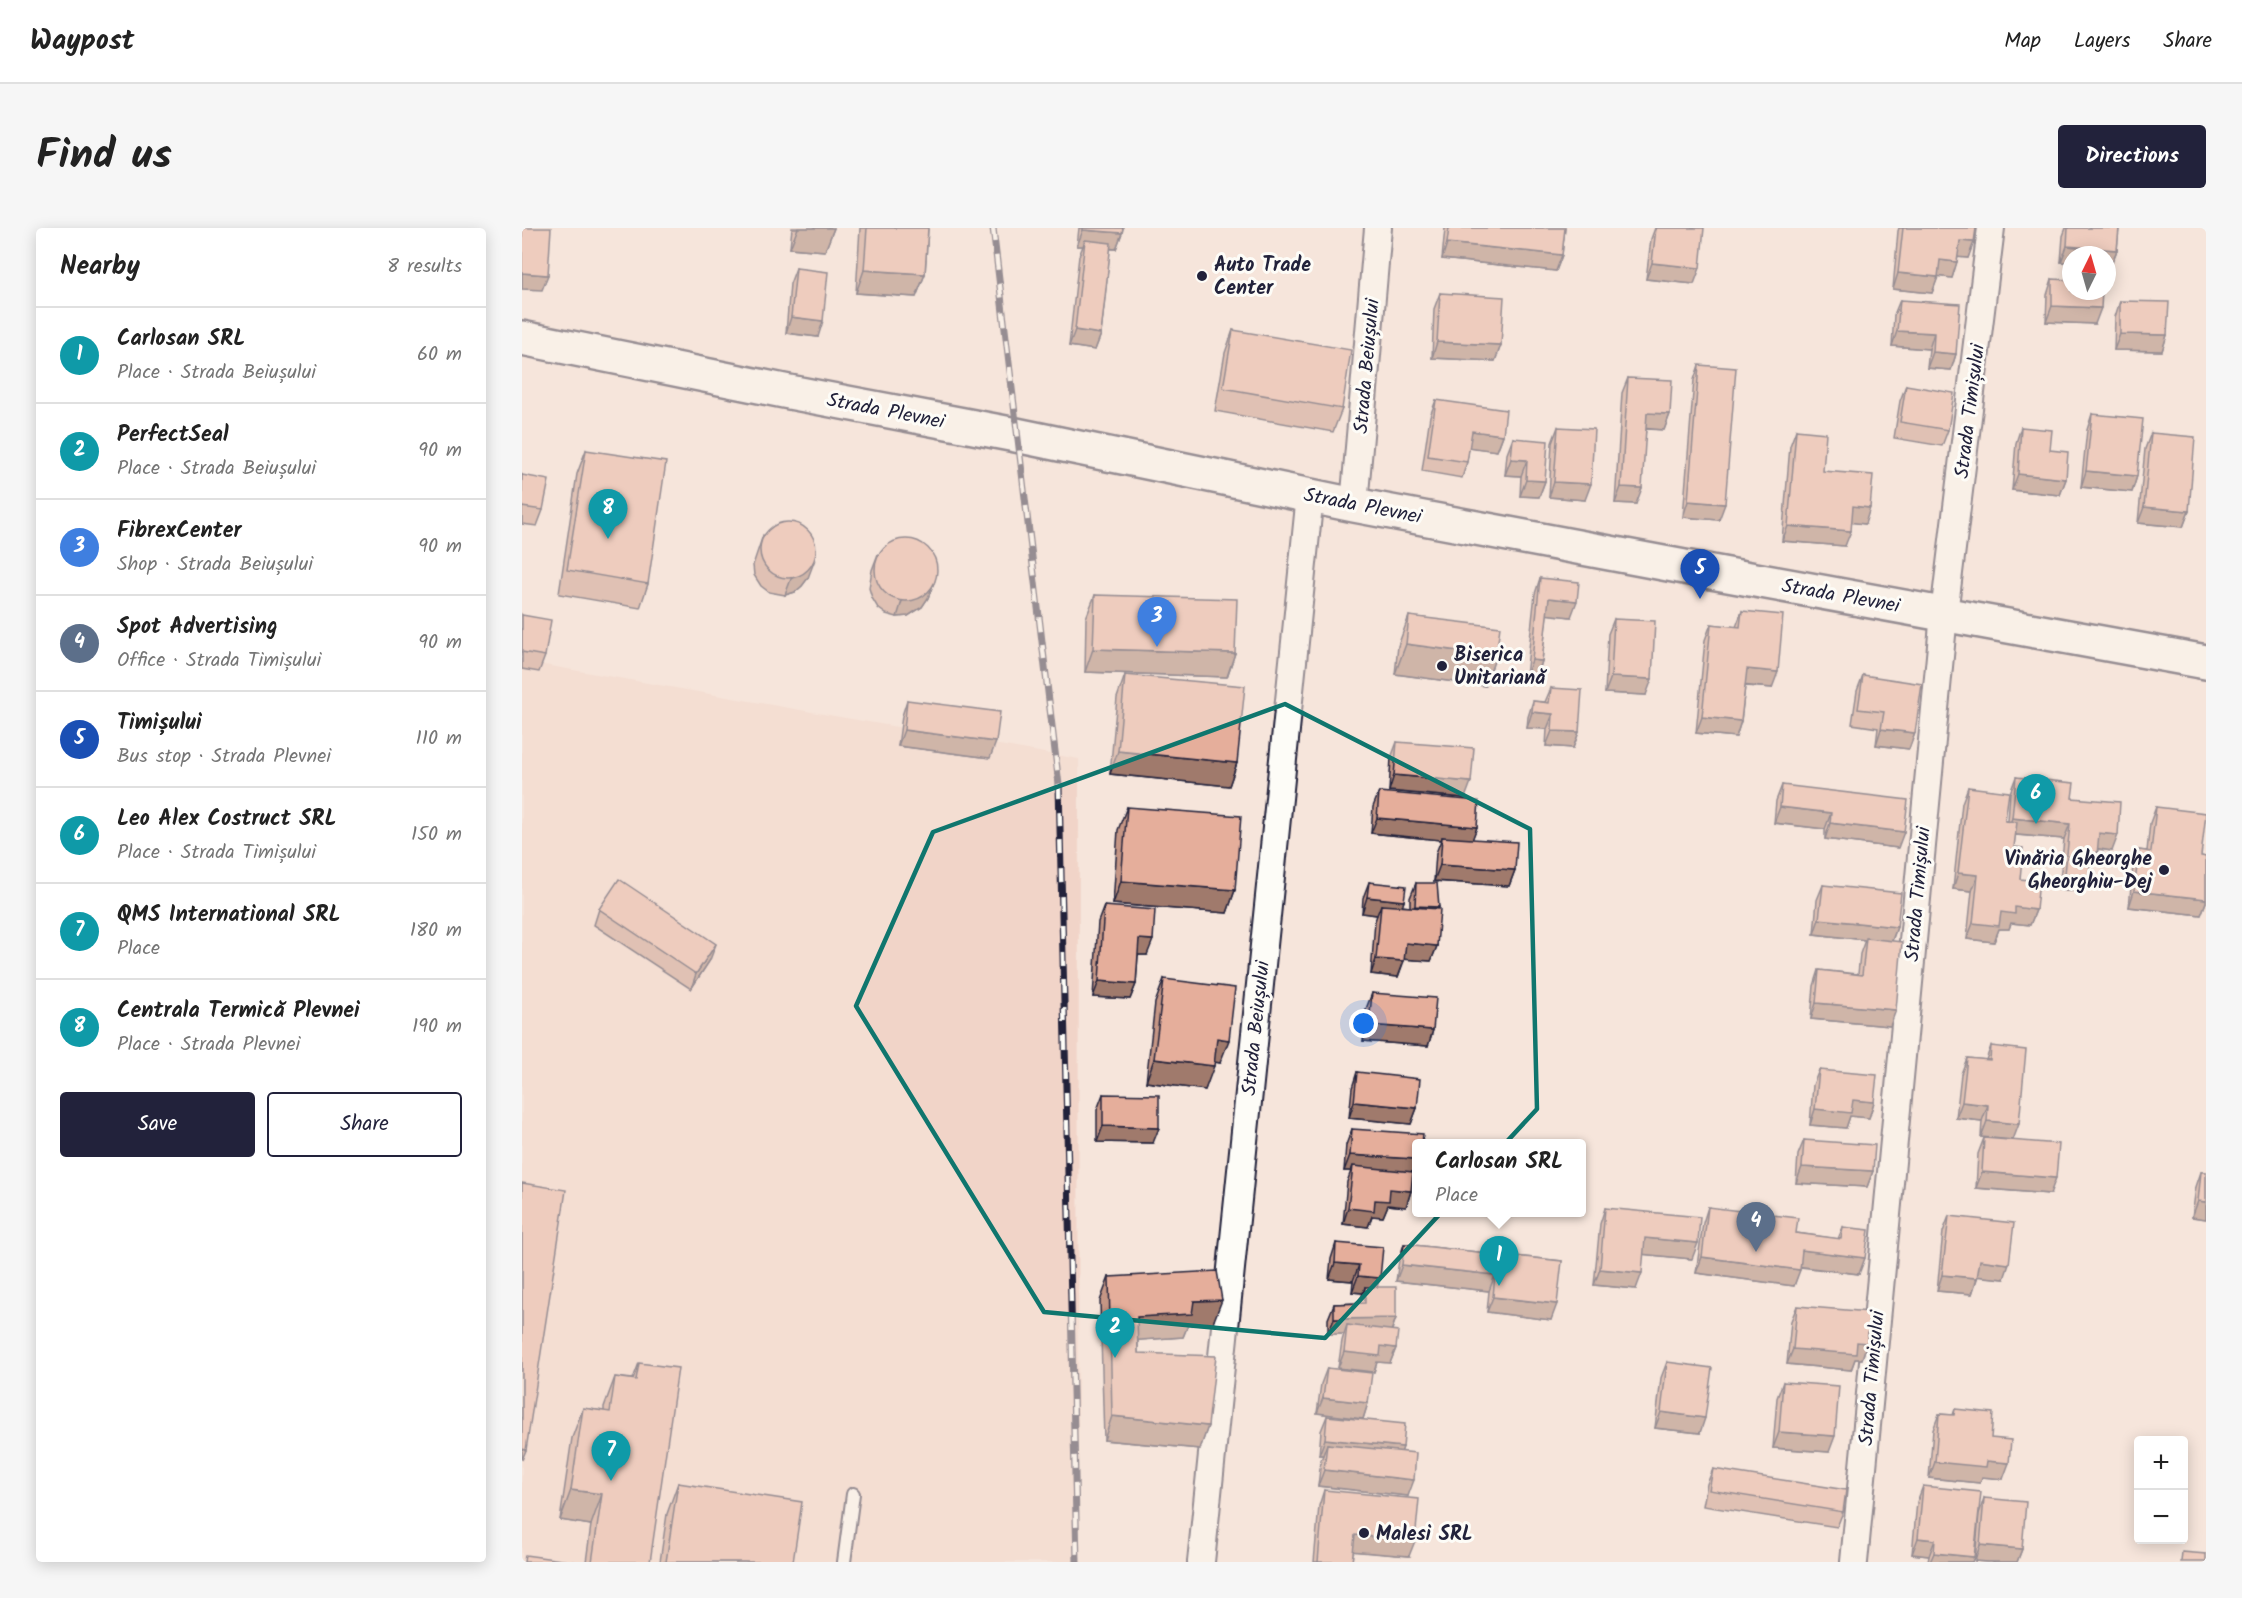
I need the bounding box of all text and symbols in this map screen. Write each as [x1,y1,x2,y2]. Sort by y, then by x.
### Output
text: Waypost [30,19,134,64]
text: Map [2004,25,2041,58]
text: Layers [2074,25,2130,58]
text: Share [2163,25,2212,58]
text: Find us [36,123,172,190]
button: Directions [2058,125,2206,188]
text: Nearby [60,246,140,288]
north arrow [2062,246,2116,300]
place label: Auto Trade Center [1214,250,1311,305]
text: 8 results [387,251,462,283]
marker: Auto Trade Center [1195,269,1209,283]
street label: Strada Beiușului [1346,296,1390,435]
text: Carlosan SRL [117,322,245,357]
text: 1 [76,339,83,371]
text: 60 m [417,339,462,371]
street label: Strada Timișului [1947,341,1995,480]
text: Place · Strada Beiușului [117,357,316,389]
street label: Strada Plevnei [824,385,948,439]
text: PerfectSeal [117,418,229,453]
text: 2 [74,435,85,467]
text: 90 m [418,435,462,467]
text: Place · Strada Beiușului [117,453,316,485]
street label: Strada Plevnei [1301,480,1425,534]
pin: 8 [588,490,628,539]
text: FibrexCenter [117,514,241,549]
text: 3 [74,531,85,563]
text: 90 m [418,531,462,563]
text: Shop · Strada Beiușului [117,549,313,581]
pin: 5 [1680,550,1720,599]
street label: Strada Plevnei [1779,571,1903,623]
pin: 3 [1138,598,1176,647]
text: Spot Advertising [117,610,278,645]
text: 4 [74,627,85,659]
text: 90 m [418,627,462,659]
place label: Biserica Unitariană [1454,640,1548,695]
text: Office · Strada Timișului [117,645,321,677]
marker: Biserica Unitariană [1435,659,1449,673]
text: Timișului [117,706,202,741]
text: 5 [74,723,85,755]
text: 110 m [416,723,462,755]
text: Bus stop · Strada Plevnei [117,741,331,773]
pin: 6 [2016,774,2056,824]
text: Leo Alex Costruct SRL [117,802,337,837]
text: 6 [74,819,85,851]
text: 150 m [411,819,462,851]
street label: Strada Timișului [1897,824,1941,963]
text: Place · Strada Timișului [117,837,316,869]
place label: Vinăria Gheorghe Gheorghiu-Dej [2004,844,2154,899]
marker: Vinăria Gheorghe Gheorghiu-Dej [2157,863,2171,877]
text: QMS International SRL [117,898,341,933]
text: 7 [75,915,84,947]
text: 180 m [410,915,462,947]
text: Place [117,933,160,965]
street label: Strada Beiușului [1234,958,1280,1097]
text: Centrala Termică Plevnei [117,994,360,1029]
your location [1349,1009,1378,1038]
text: 8 [74,1011,85,1043]
text: 190 m [412,1011,462,1043]
text: Place · Strada Plevnei [117,1029,300,1061]
button: Save [60,1092,255,1157]
button: Share [267,1092,462,1157]
popup [1412,1139,1586,1217]
text: Carlosan SRL [1435,1145,1563,1180]
text: Place [1435,1180,1478,1212]
pin: 4 [1736,1202,1776,1252]
pin: 1 [1480,1236,1518,1286]
pin: 2 [1096,1308,1134,1358]
street label: Strada Timișului [1851,1308,1895,1447]
pin: 7 [592,1432,631,1481]
map controls [2134,1436,2188,1544]
button: + [2134,1436,2188,1490]
button: − [2134,1490,2188,1544]
place label: Malesi SRL [1376,1519,1473,1551]
marker: Malesi SRL [1357,1526,1371,1540]

